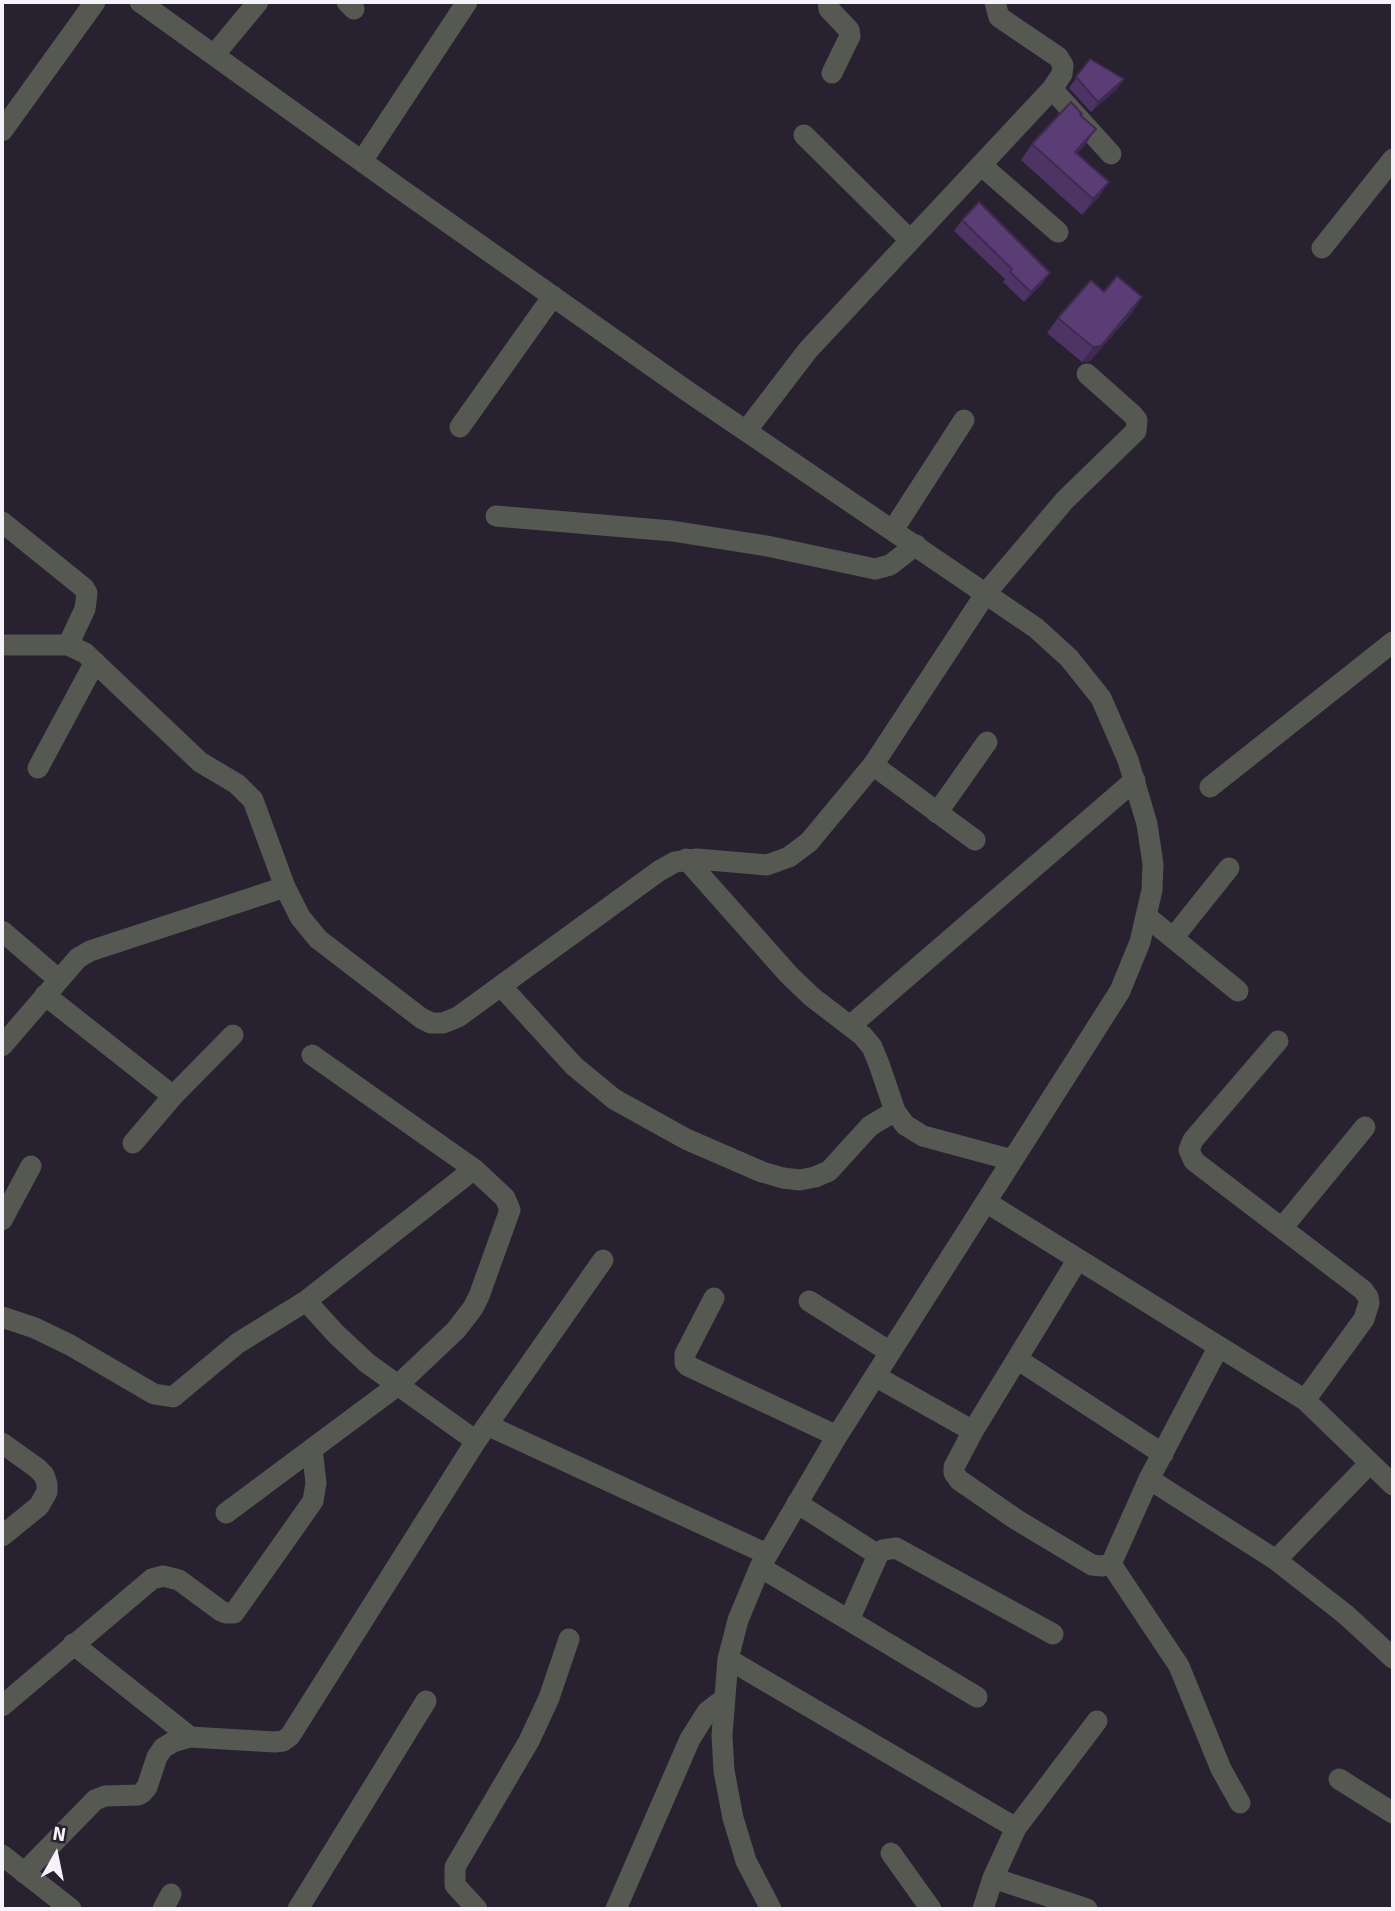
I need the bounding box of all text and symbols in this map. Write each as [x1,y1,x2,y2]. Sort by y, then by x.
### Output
north arrow [21,1820,91,1890]
text: N [51,1821,68,1847]

